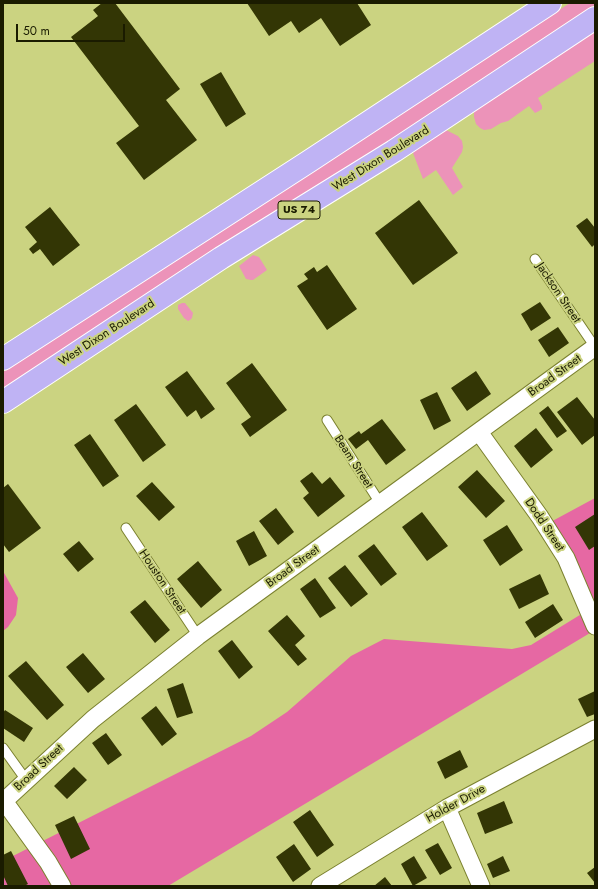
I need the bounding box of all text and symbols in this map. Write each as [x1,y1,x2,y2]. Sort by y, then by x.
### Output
scale bar [18,16,127,42]
text: 50 m [23,22,50,40]
street label: West Dixon Boulevard [330,123,432,195]
road number: US 74 [278,201,320,219]
street label: Jackson Street [533,260,583,326]
street label: West Dixon Boulevard [56,297,158,369]
street label: Broad Street [526,352,584,400]
street label: Beam Street [331,433,375,491]
street label: Dodd Street [521,496,567,554]
street label: Broad Street [264,543,322,591]
street label: Houston Street [135,547,189,617]
street label: Broad Street [11,742,67,794]
street label: Holder Drive [424,782,488,826]

